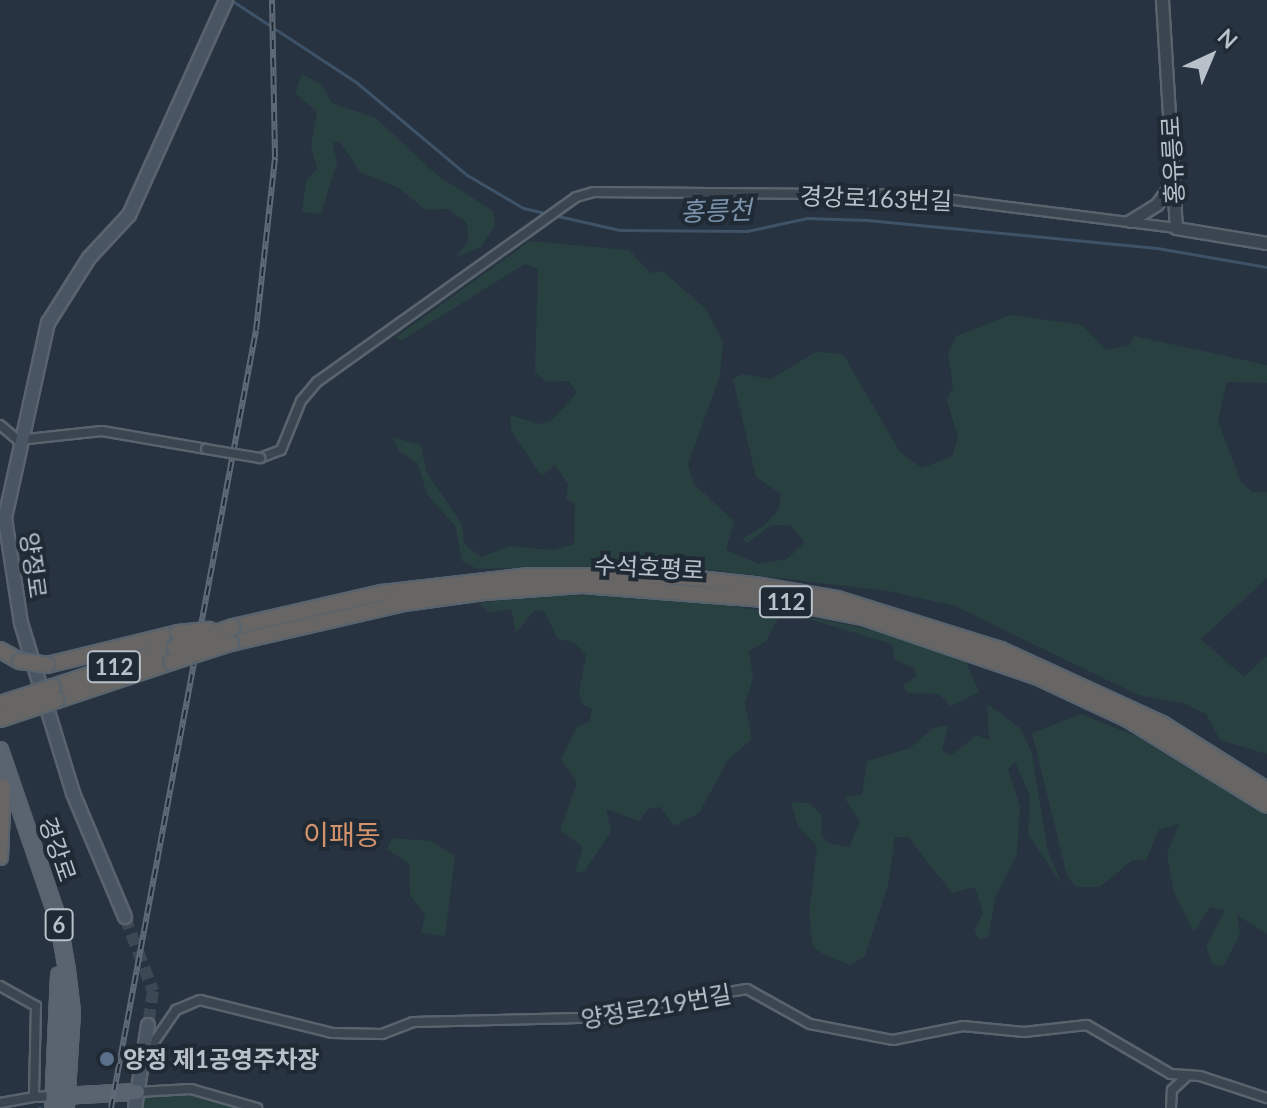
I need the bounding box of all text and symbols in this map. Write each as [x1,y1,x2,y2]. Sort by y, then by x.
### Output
north arrow [1171,16,1251,96]
text: N [1213,23,1243,54]
street label: 홍유릉로 [1155,115,1189,205]
street label: 경강로163번길 [799,181,953,215]
water label: 홍릉천 [680,194,752,228]
street label: 양정로 [15,530,53,600]
street label: 수석호평로 [593,550,705,584]
road number: 112 [758,584,814,620]
road number: 112 [86,649,142,685]
street label: 경강로 [34,813,82,885]
district label: 이패동 [303,817,381,851]
road number: 6 [43,907,75,943]
street label: 양정로219번길 [579,979,733,1033]
place label: 양정 제1공영주차장 [123,1045,319,1073]
marker: 양정 제1공영주차장 [98,1050,116,1068]

